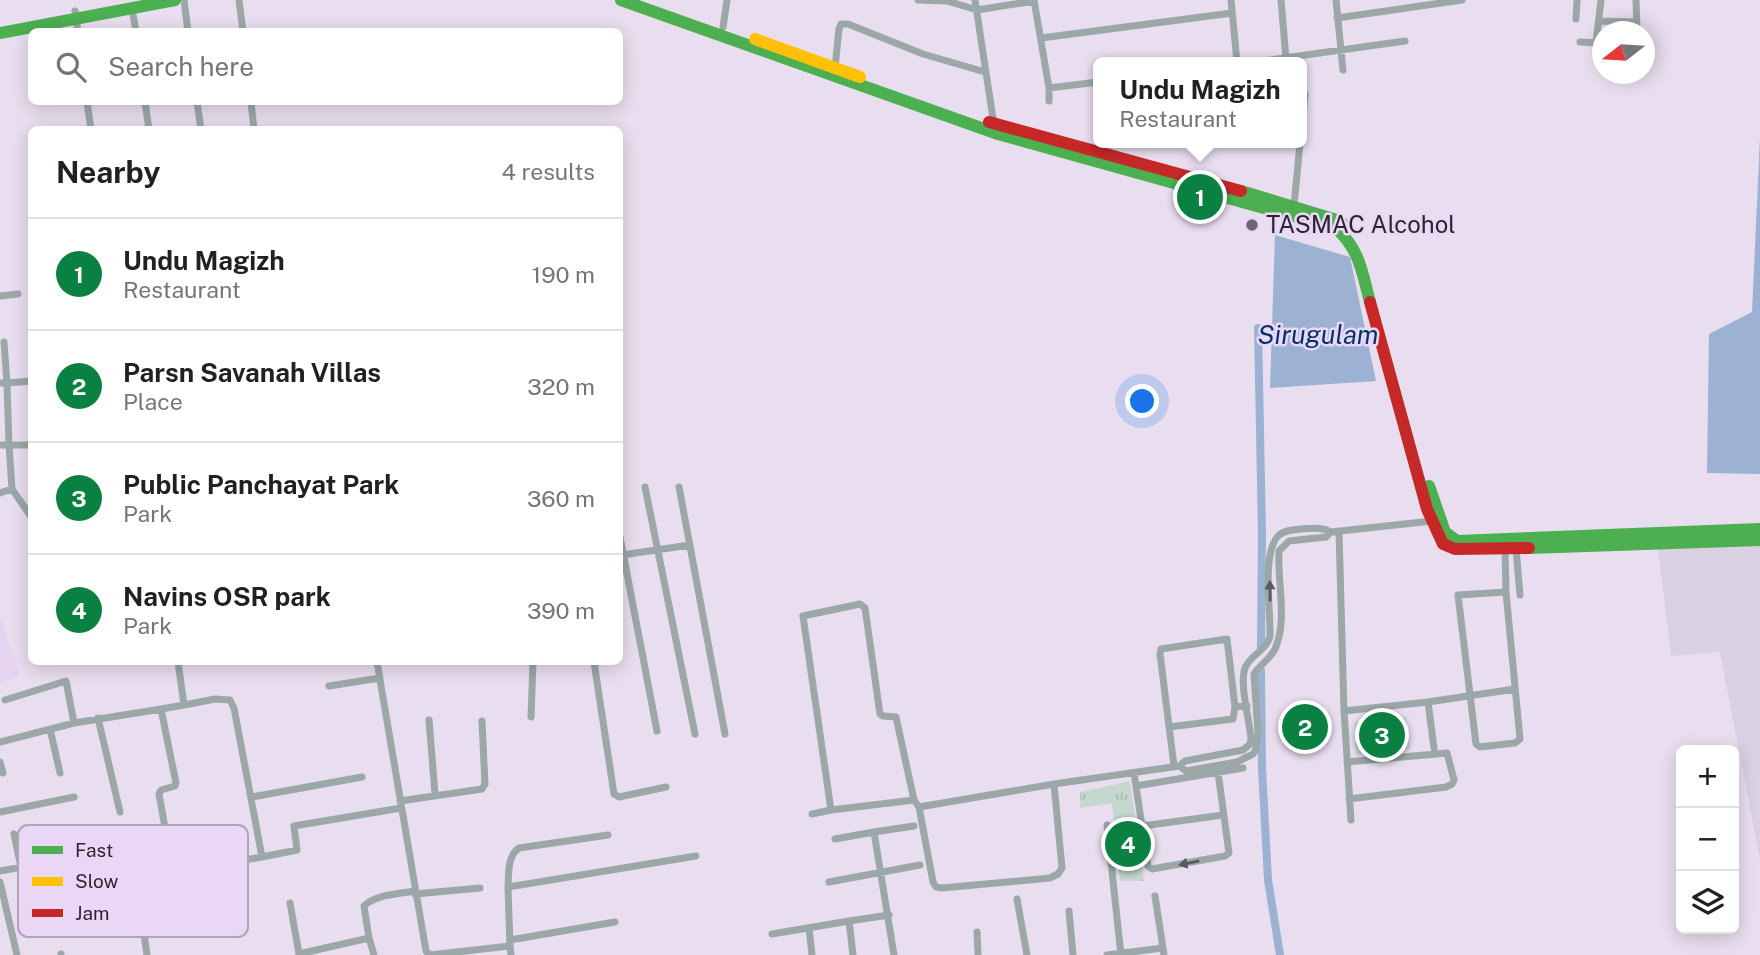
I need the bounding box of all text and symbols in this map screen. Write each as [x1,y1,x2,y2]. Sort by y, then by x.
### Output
north arrow [1592,21,1655,84]
search box [28,28,623,105]
icon: search [52,48,90,86]
text: Search here [108,51,254,82]
popup [1093,57,1307,148]
text: Undu Magizh [1119,74,1281,105]
text: Restaurant [1119,105,1237,132]
text: Nearby [56,154,160,190]
text: 4 results [501,158,595,185]
pin: 1 [1177,171,1223,223]
place label: TASMAC Alcohol [1266,210,1456,238]
marker: TASMAC Alcohol [1244,217,1260,233]
text: Undu Magizh [123,245,285,276]
text: 1 [74,261,84,288]
text: 190 m [532,261,595,288]
text: Restaurant [123,276,241,303]
water label: Sirugulam [1258,319,1378,350]
text: Parsn Savanah Villas [123,357,381,388]
text: 2 [72,373,86,400]
text: 320 m [527,373,595,400]
your location [1125,384,1159,418]
text: Place [123,388,183,415]
text: Public Panchayat Park [123,469,399,500]
text: 3 [71,485,87,512]
text: 360 m [527,485,595,512]
text: Park [123,500,172,527]
one-way arrow [1264,579,1275,601]
text: Navins OSR park [123,581,331,612]
text: 4 [71,597,87,624]
text: 390 m [527,597,595,624]
text: Park [123,612,172,639]
pin: 2 [1282,701,1328,753]
pin: 3 [1359,709,1405,761]
map controls [1676,745,1739,934]
button: + [1676,745,1739,808]
button: − [1676,808,1739,871]
pin: 4 [1105,818,1151,870]
legend [18,825,248,937]
text: Fast [75,839,113,861]
one-way arrow [1178,858,1200,869]
text: Slow [75,870,119,892]
button: layers [1676,871,1739,934]
text: Jam [75,902,109,924]

